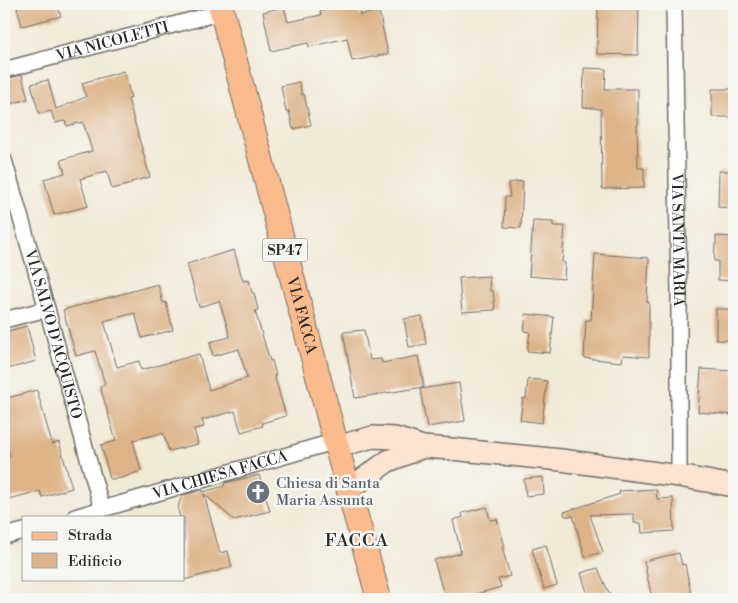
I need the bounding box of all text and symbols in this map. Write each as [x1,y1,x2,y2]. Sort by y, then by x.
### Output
street label: VIA NICOLETTI [53,18,171,66]
street label: VIA SANTA MARIA [667,172,688,307]
road number: SP47 [262,238,308,262]
street label: VIA SALVO D'ACQUISTO [20,246,86,421]
street label: VIA FACCA [282,274,321,357]
street label: VIA CHIESA FACCA [149,446,291,504]
place label: Chiesa di Santa Maria Assunta [276,474,380,510]
church icon: Chiesa di Santa Maria Assunta [245,479,271,505]
legend [22,516,185,580]
text: Strada [68,526,112,545]
district label: FACCA [325,529,389,552]
text: Edificio [68,552,122,571]

